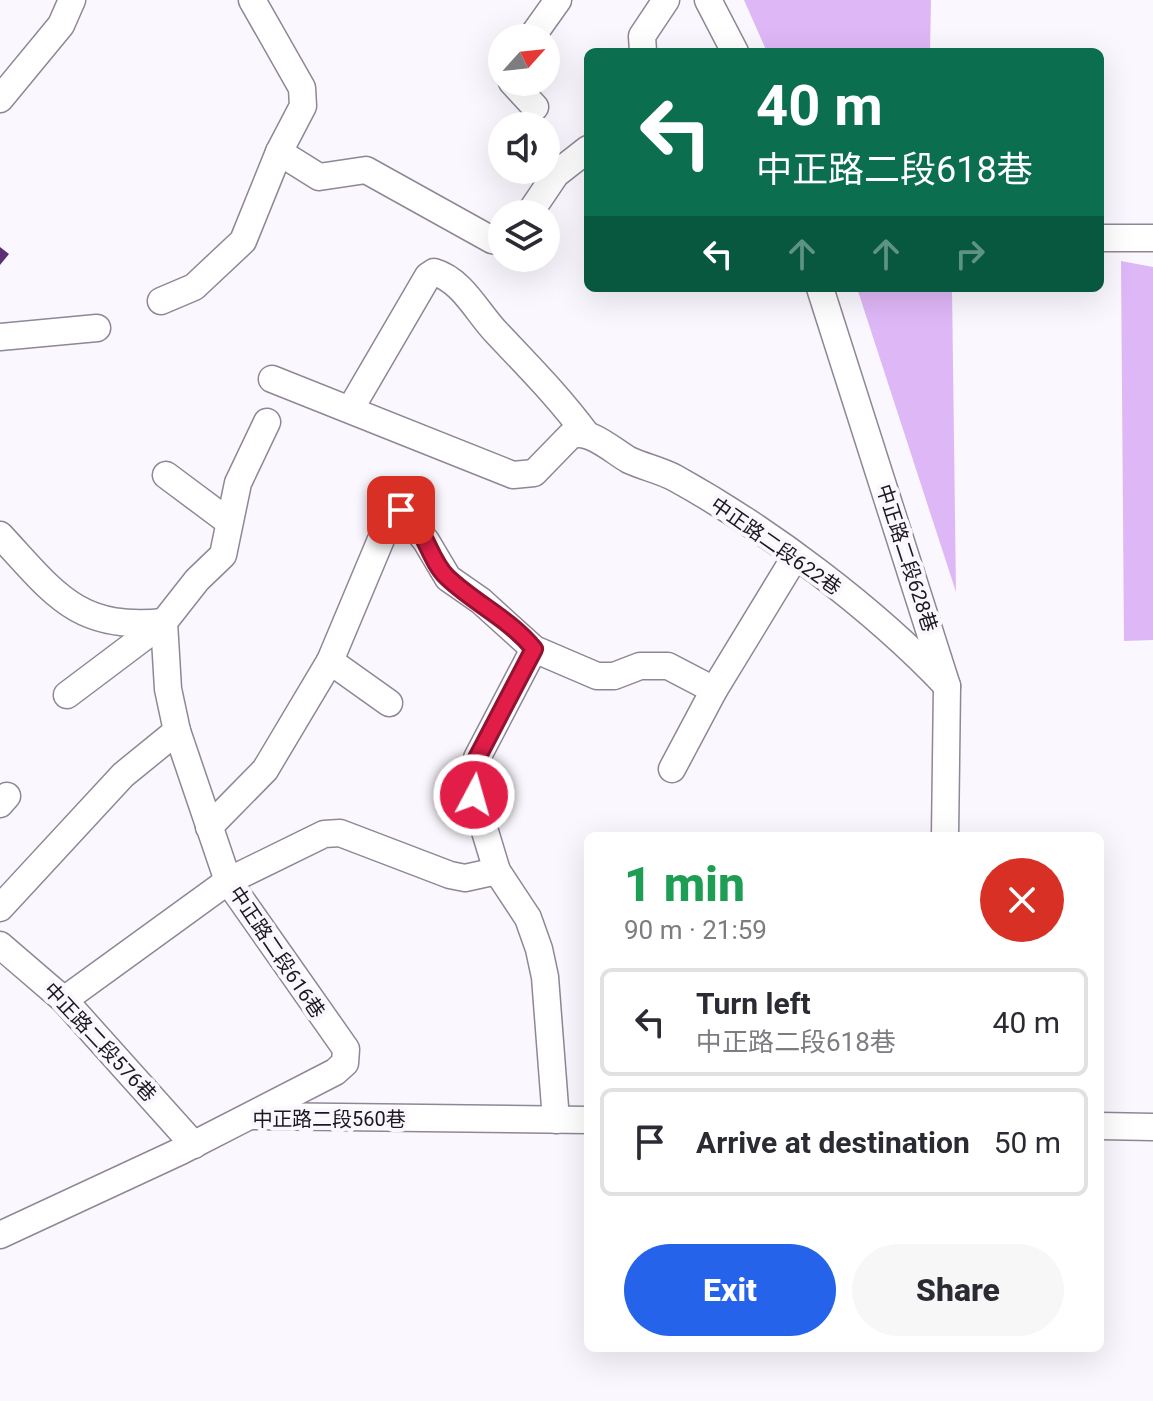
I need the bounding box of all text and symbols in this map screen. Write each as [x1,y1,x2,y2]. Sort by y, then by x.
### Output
north arrow [488,24,560,96]
map controls [488,24,560,272]
text: 40 m [756,73,883,139]
icon: left [624,80,728,184]
button: sound [488,112,560,184]
text: 中正路二段618巷 [756,149,1033,191]
button: layers [488,200,560,272]
icon: left [696,232,740,276]
icon: ahead [780,232,824,276]
icon: ahead [864,232,908,276]
icon: right [948,232,992,276]
pin [367,476,435,544]
street label: 中正路二段628巷 [872,481,942,635]
icon: arrive [379,488,423,532]
street label: 中正路二段622巷 [706,492,846,600]
position arrow [432,753,516,837]
text: 1 min [624,856,745,913]
button: close [980,858,1064,942]
street label: 中正路二段616巷 [224,882,330,1022]
text: 90 m · 21:59 [624,915,767,945]
street label: 中正路二段576巷 [39,978,161,1106]
text: Turn left [696,986,811,1021]
icon: left [628,1000,672,1044]
text: 40 m [993,1005,1060,1040]
text: 中正路二段618巷 [696,1027,896,1057]
street label: 中正路二段560巷 [252,1107,406,1131]
icon: arrive [628,1120,672,1164]
text: Arrive at destination [696,1125,970,1160]
text: 50 m [994,1125,1061,1160]
button: Exit [624,1244,836,1336]
button: Share [852,1244,1064,1336]

